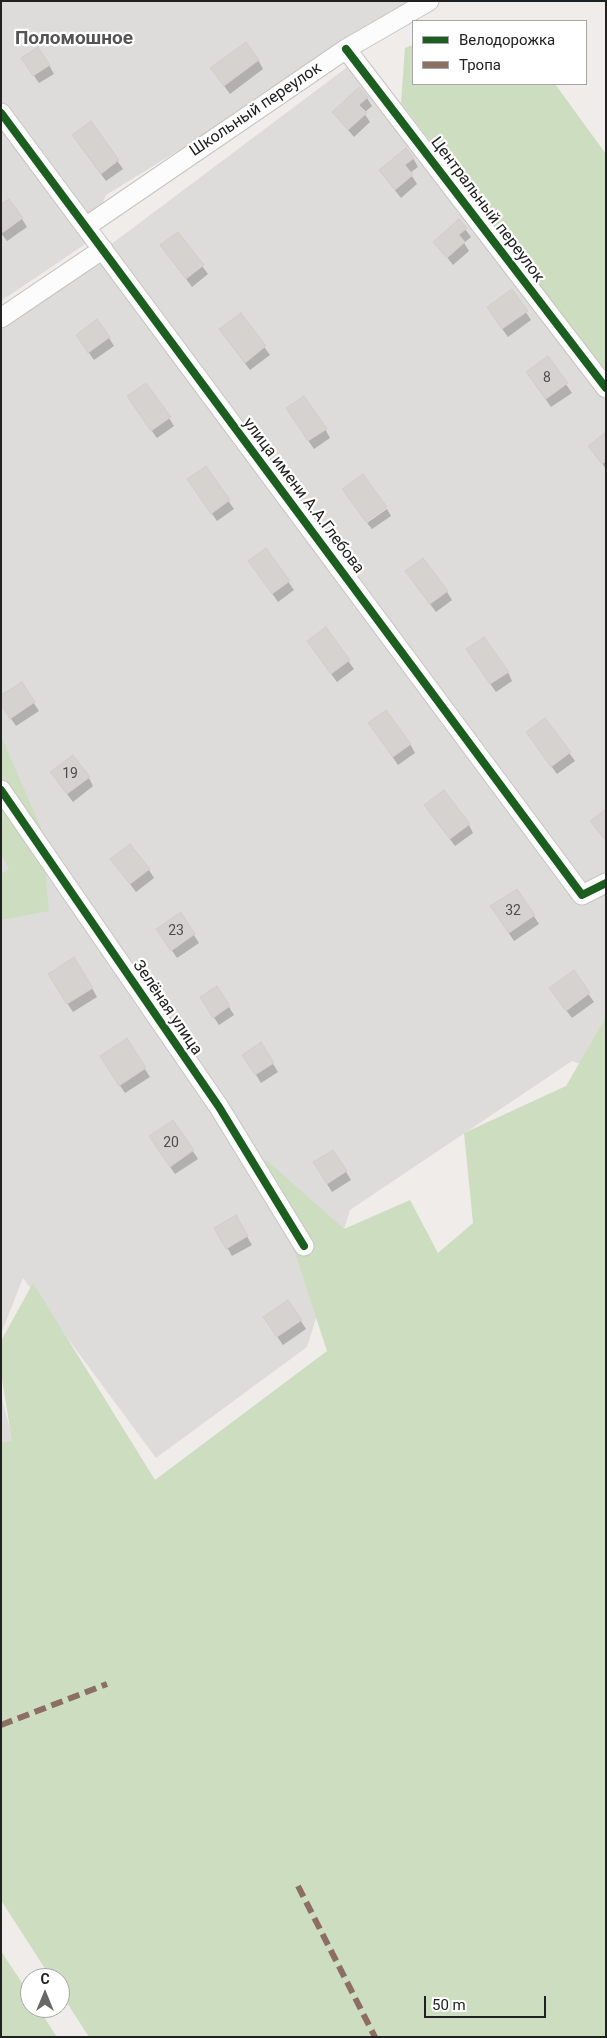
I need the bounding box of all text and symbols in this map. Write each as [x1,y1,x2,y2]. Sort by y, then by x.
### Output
legend [412,20,587,85]
district label: Поломошное [15,28,133,50]
text: Велодорожка [459,31,555,49]
text: Тропа [459,56,501,74]
street label: Школьный переулок [187,59,325,161]
street label: Центральный переулок [426,134,548,286]
house number: 8 [543,370,551,386]
street label: улица имени А.А.Глебова [238,414,368,578]
house number: 19 [62,766,78,782]
house number: 32 [505,903,521,919]
house number: 23 [168,923,184,939]
street label: Зелёная улица [128,957,206,1059]
house number: 20 [163,1135,179,1151]
north arrow [20,1968,70,2018]
text: С [40,1971,50,1987]
scale bar [427,1986,550,2018]
text: 50 m [432,1996,466,2014]

